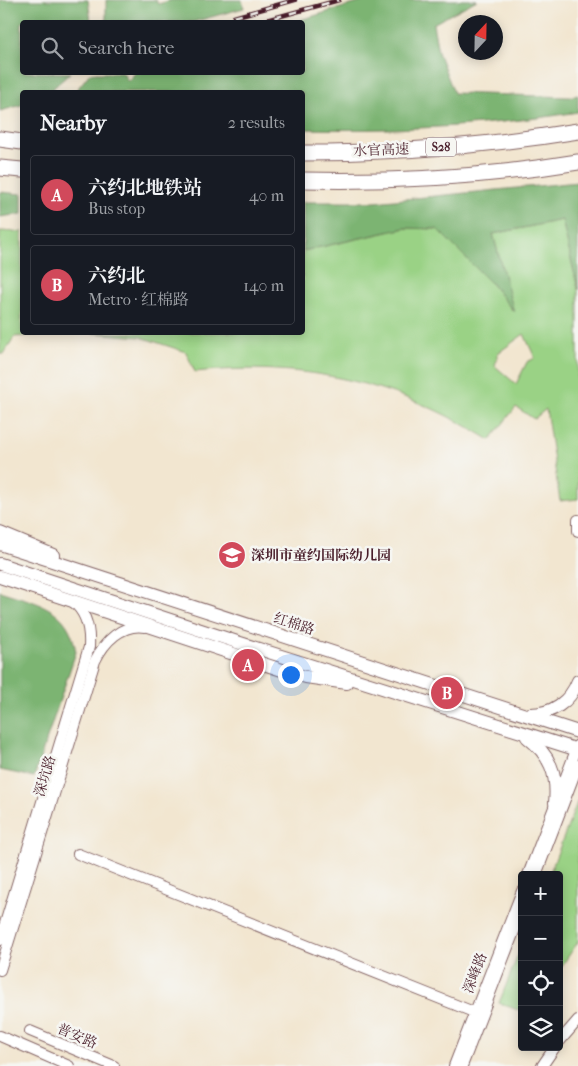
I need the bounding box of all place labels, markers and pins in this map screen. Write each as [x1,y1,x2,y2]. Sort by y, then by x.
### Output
school or university icon: 深圳市童约国际幼儿园 [217,540,247,570]
place label: 深圳市童约国际幼儿园 [251,547,391,564]
pin: A [232,646,264,684]
pin: B [431,674,463,712]

